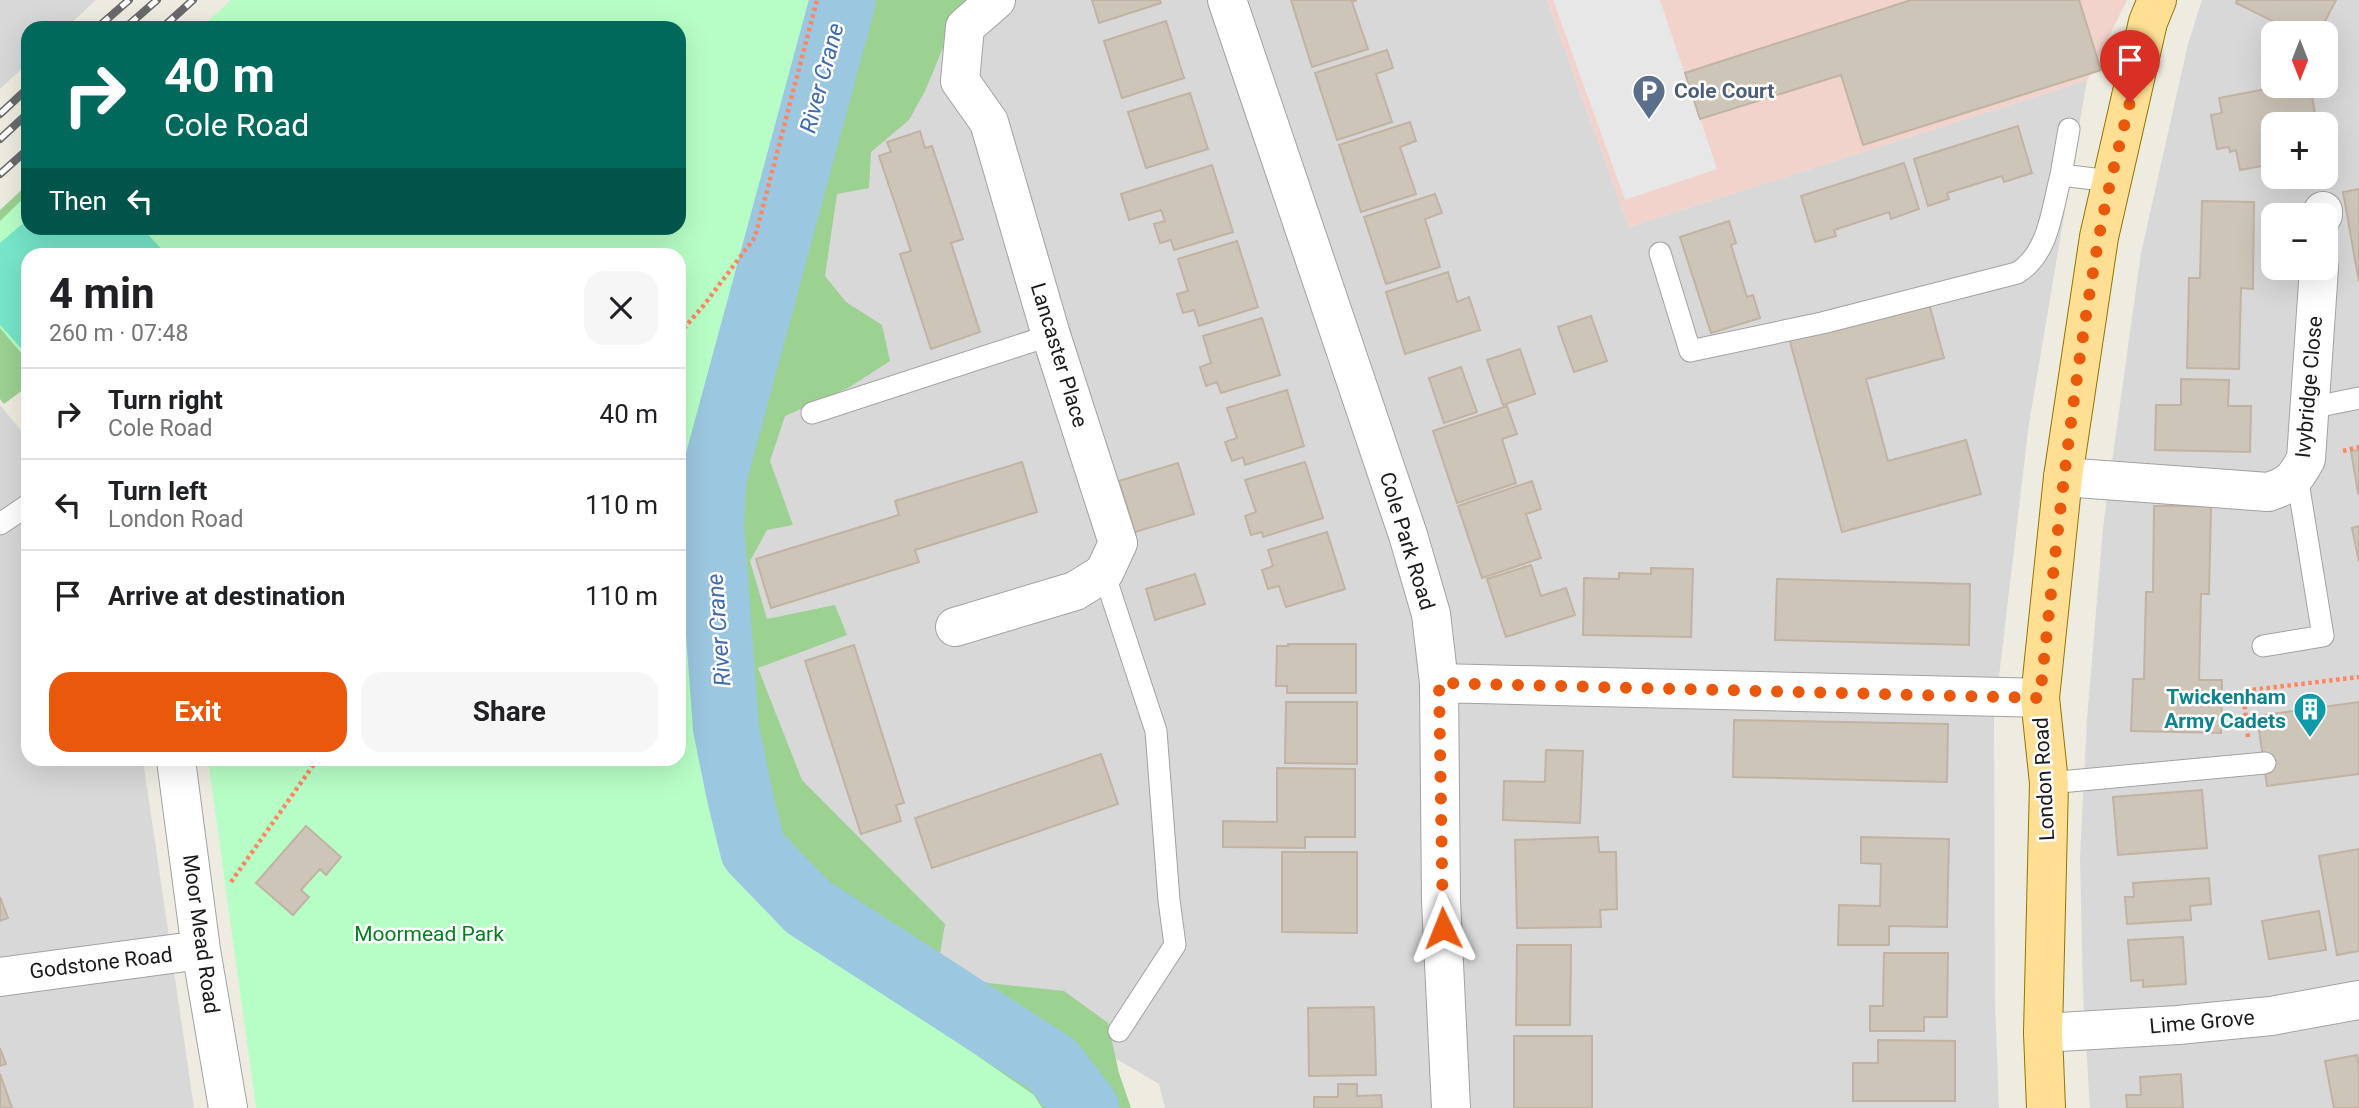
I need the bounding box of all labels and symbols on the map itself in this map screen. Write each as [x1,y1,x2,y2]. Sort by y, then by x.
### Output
water label: River Crane [794,20,850,136]
north arrow [2261,21,2338,98]
pin [2100,30,2160,102]
parking icon: Cole Court [1630,72,1668,121]
place label: Cole Court [1674,79,1774,103]
street label: Lancaster Place [1026,280,1092,430]
street label: Ivybridge Close [2291,315,2327,459]
street label: Cole Park Road [1375,469,1439,613]
water label: River Crane [702,573,736,687]
place label: Twickenham Army Cadets [2164,685,2286,733]
building icon: Twickenham Army Cadets [2291,690,2329,739]
street label: London Road [2029,717,2059,841]
street label: Moor Mead Road [178,853,224,1015]
position arrow [1406,891,1480,965]
park label: Moormead Park [354,922,504,946]
street label: Godstone Road [28,942,174,984]
street label: Lime Grove [2148,1005,2256,1039]

